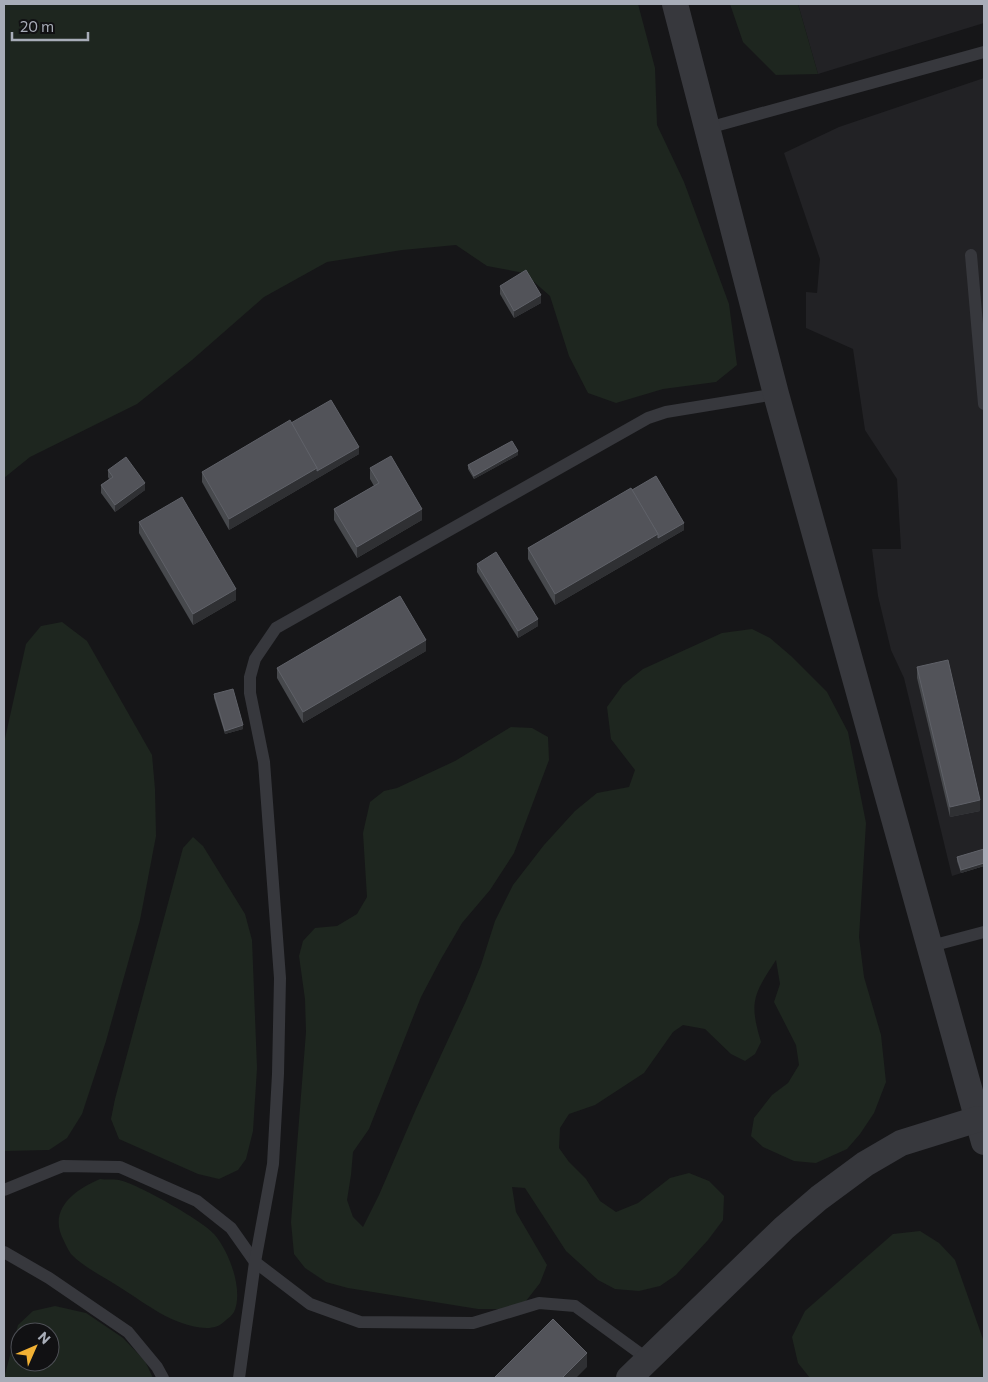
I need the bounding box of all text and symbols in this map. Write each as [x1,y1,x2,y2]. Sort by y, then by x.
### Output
scale bar [12,10,89,42]
text: 20 m [20,17,54,35]
north arrow [10,1322,60,1372]
text: N [35,1328,54,1347]

